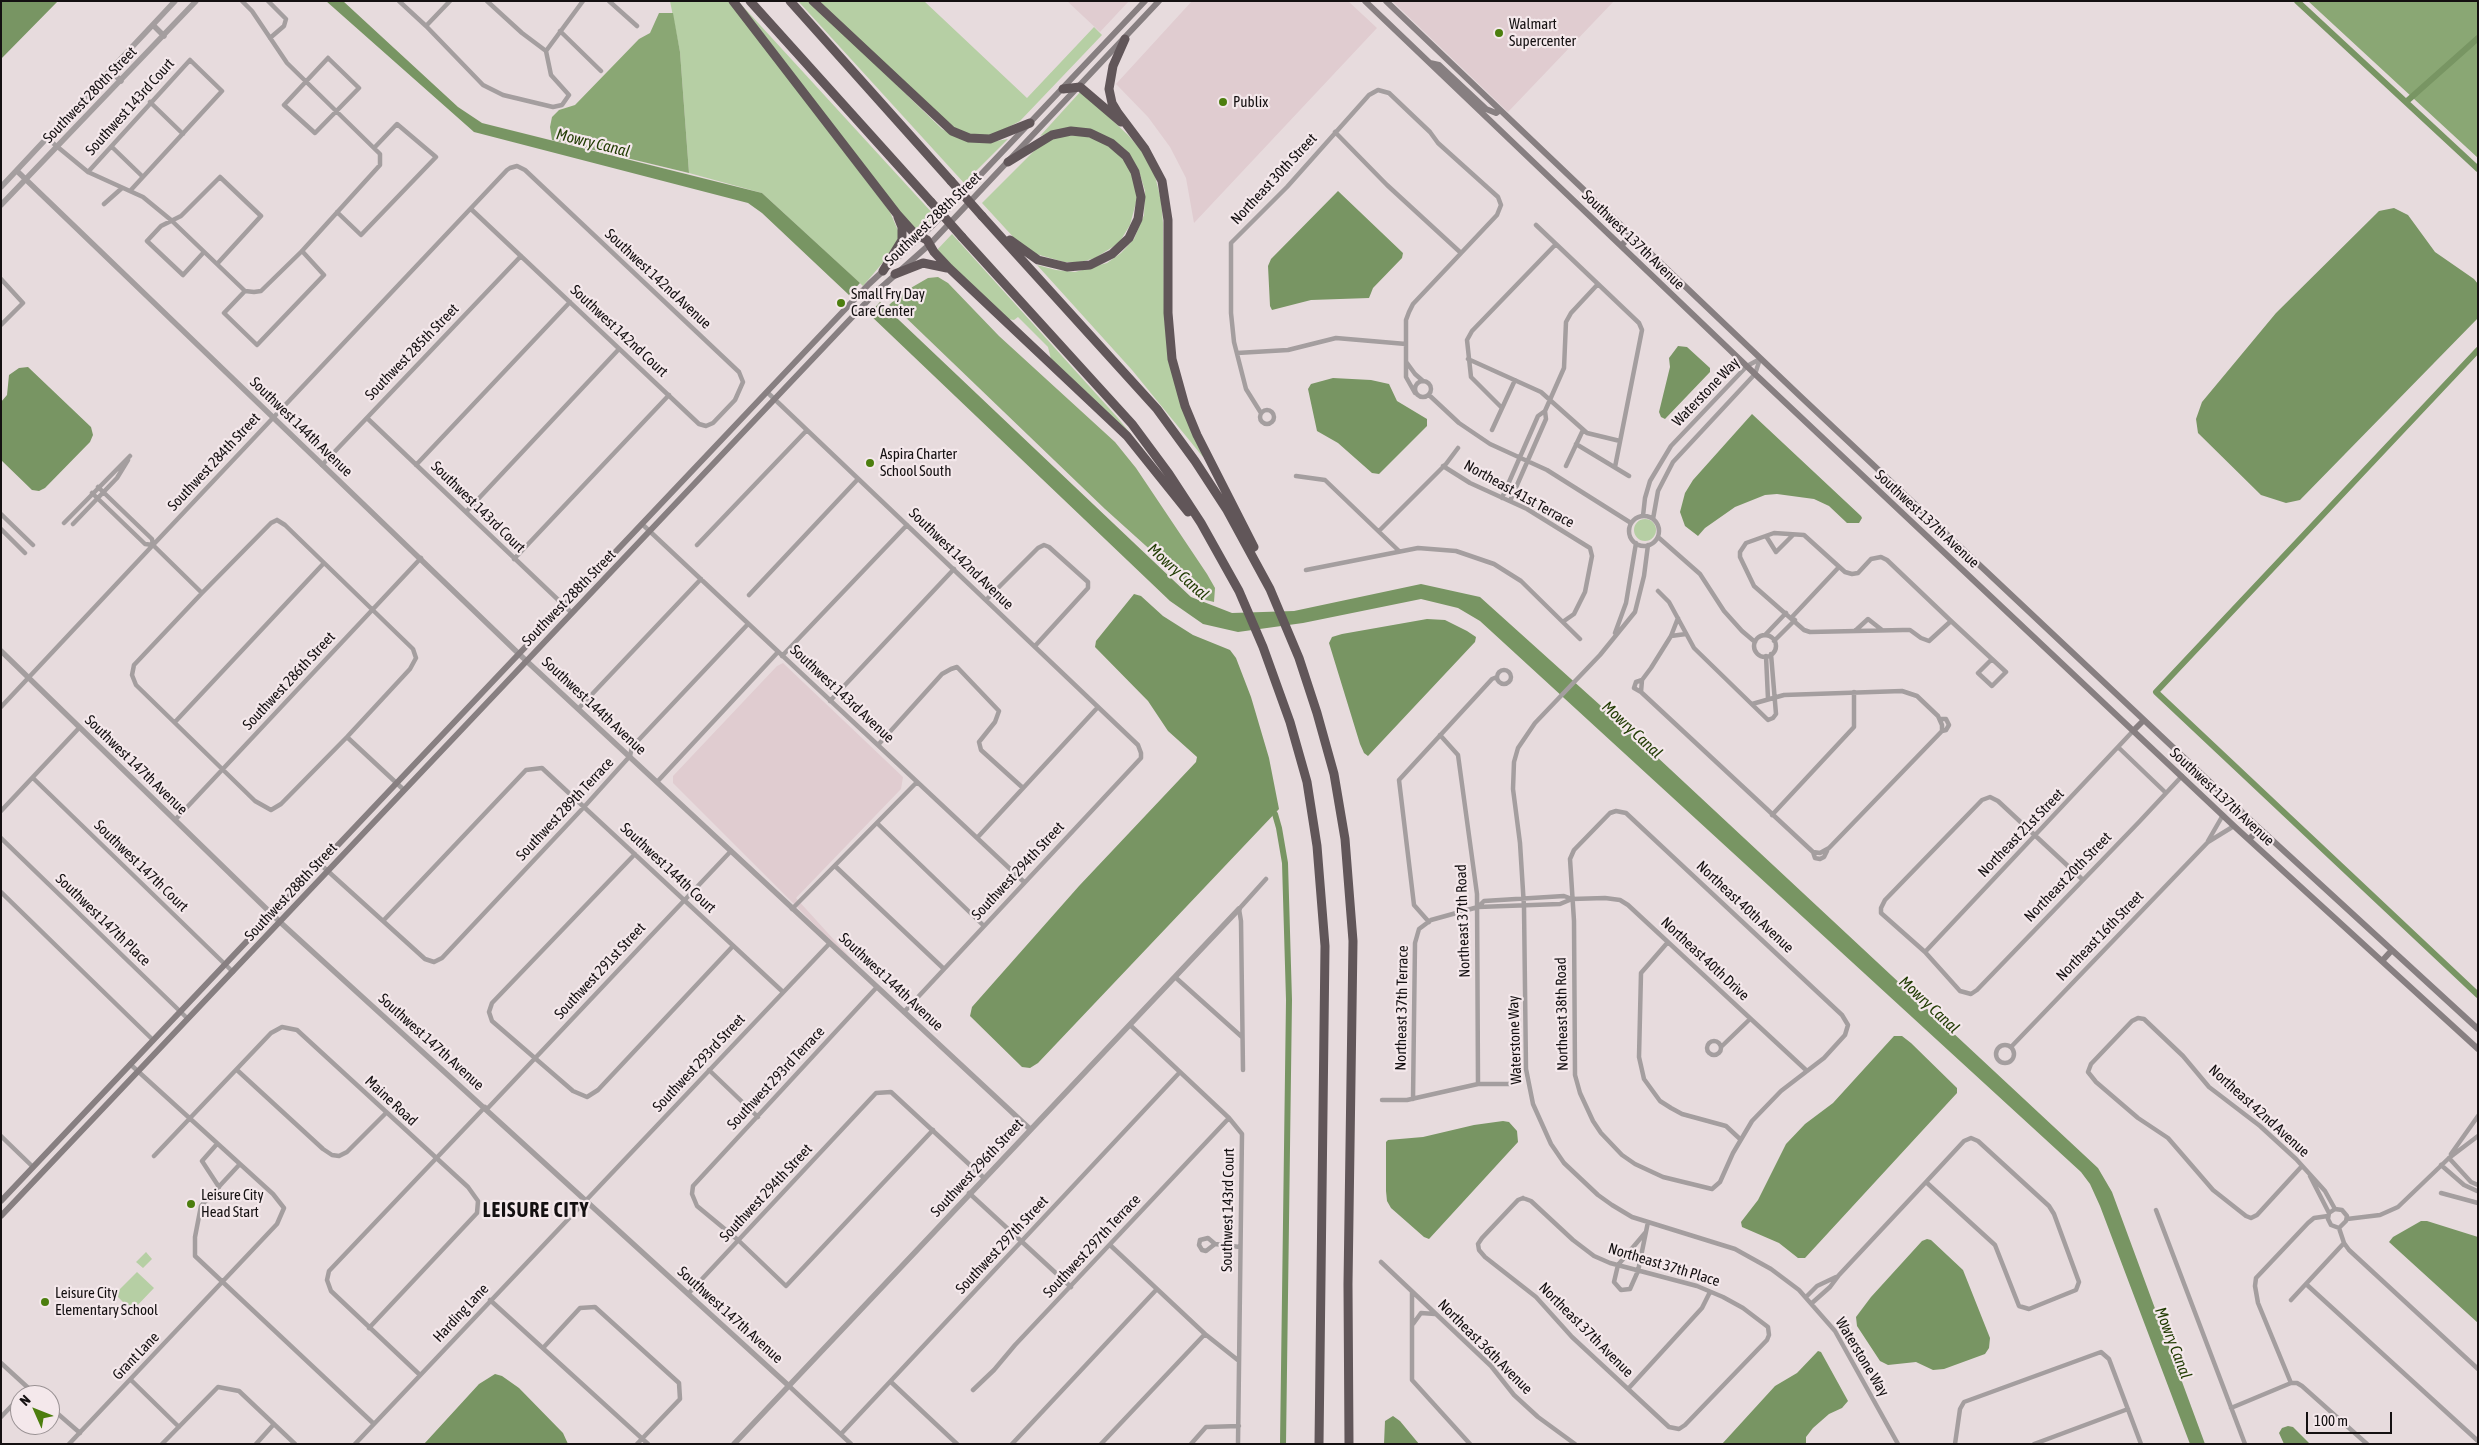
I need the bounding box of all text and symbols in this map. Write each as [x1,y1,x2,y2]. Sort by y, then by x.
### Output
place label: Walmart Supercenter [1509,15,1576,50]
marker: Walmart Supercenter [1493,27,1505,39]
street label: Southwest 280th Street [39,43,141,147]
street label: Southwest 143rd Court [82,55,178,159]
place label: Publix [1233,93,1268,111]
marker: Publix [1217,96,1229,108]
water label: Mowry Canal [554,125,632,161]
street label: Northeast 30th Street [1227,130,1321,228]
street label: Southwest 288th Street [881,168,985,270]
street label: Southwest 137th Avenue [1578,186,1688,294]
street label: Southwest 142nd Avenue [601,225,715,333]
street label: Southwest 142nd Court [567,281,671,381]
place label: Small Fry Day Care Center [851,285,925,320]
marker: Small Fry Day Care Center [835,297,847,309]
street label: Southwest 285th Street [361,300,463,404]
street label: Waterstone Way [1669,354,1743,430]
street label: Southwest 144th Avenue [246,373,356,481]
street label: Southwest 284th Street [164,409,264,515]
place label: Aspira Charter School South [880,445,957,480]
street label: Northeast 41st Terrace [1461,456,1577,532]
marker: Aspira Charter School South [864,457,876,469]
street label: Southwest 143rd Court [427,458,529,556]
street label: Southwest 137th Avenue [1871,466,1983,572]
street label: Southwest 142nd Avenue [905,504,1017,614]
water label: Mowry Canal [1144,540,1212,604]
street label: Southwest 288th Street [518,546,620,650]
street label: Southwest 286th Street [239,628,339,734]
street label: Southwest 143rd Avenue [786,641,898,747]
street label: Southwest 144th Avenue [538,653,650,759]
water label: Mowry Canal [1598,697,1666,763]
street label: Southwest 147th Avenue [81,711,191,819]
street label: Southwest 137th Avenue [2166,744,2278,850]
street label: Southwest 289th Terrace [513,754,617,864]
street label: Northeast 21st Street [1974,785,2068,881]
street label: Southwest 147th Court [90,816,192,916]
street label: Southwest 294th Street [968,818,1068,924]
street label: Southwest 144th Court [617,819,719,917]
street label: Northeast 20th Street [2021,828,2115,926]
street label: Southwest 288th Street [241,839,341,945]
street label: Northeast 40th Avenue [1693,857,1797,957]
street label: Northeast 37th Road [1452,864,1474,978]
street label: Southwest 147th Place [52,870,154,970]
street label: Northeast 16th Street [2053,887,2147,985]
street label: Northeast 40th Drive [1657,914,1753,1004]
street label: Southwest 291st Street [551,919,649,1023]
street label: Southwest 144th Avenue [835,929,947,1035]
street label: Northeast 37th Terrace [1392,945,1412,1071]
street label: Northeast 38th Road [1552,957,1572,1071]
water label: Mowry Canal [1895,972,1963,1038]
street label: Southwest 147th Avenue [375,990,487,1094]
street label: Waterstone Way [1504,995,1526,1085]
street label: Southwest 293rd Street [649,1010,749,1116]
street label: Southwest 293rd Terrace [724,1023,828,1133]
street label: Northeast 42nd Avenue [2205,1061,2313,1161]
street label: Maine Road [361,1072,421,1130]
street label: Southwest 296th Street [927,1115,1027,1221]
street label: Southwest 294th Street [716,1140,816,1246]
street label: Southwest 143rd Court [1218,1148,1238,1272]
place label: Leisure City Head Start [201,1186,264,1221]
street label: Southwest 297th Terrace [1040,1191,1144,1301]
street label: Southwest 297th Street [952,1192,1052,1298]
marker: Leisure City Head Start [185,1198,197,1210]
district label: LEISURE CITY [481,1199,591,1223]
street label: Northeast 37th Place [1606,1239,1722,1291]
street label: Southwest 147th Avenue [674,1263,786,1367]
street label: Northeast 37th Avenue [1535,1279,1637,1381]
street label: Harding Lane [429,1280,493,1346]
place label: Leisure City Elementary School [55,1284,158,1319]
marker: Leisure City Elementary School [39,1296,51,1308]
street label: Northeast 36th Avenue [1434,1296,1536,1398]
water label: Mowry Canal [2151,1304,2195,1382]
street label: Waterstone Way [1831,1314,1893,1400]
street label: Grant Lane [109,1328,163,1384]
north arrow [10,1385,60,1435]
text: N [16,1392,34,1409]
scale bar [2309,1402,2395,1434]
text: 100 m [2314,1412,2348,1429]

